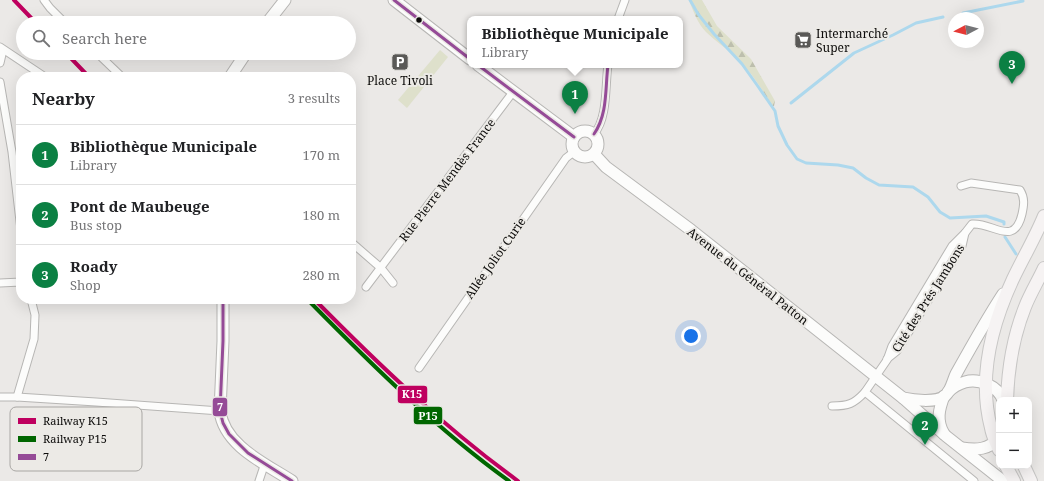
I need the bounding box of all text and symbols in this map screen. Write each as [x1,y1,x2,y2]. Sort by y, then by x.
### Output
north arrow [948,12,984,48]
unlabelled marker [414,15,424,25]
search box [16,16,356,60]
popup [467,16,683,68]
text: Bibliothèque Municipale [481,23,669,43]
place label: Intermarché Super [816,25,888,56]
icon: search [30,27,52,49]
text: Search here [62,28,147,48]
supermarket icon: Intermarché Super [793,30,813,50]
text: Library [481,43,528,61]
pin: 3 [999,51,1025,84]
parking icon: Place Tivoli [390,52,410,72]
place label: Place Tivoli [367,72,433,89]
pin: 1 [562,81,588,114]
text: Nearby [32,87,95,110]
text: 3 results [288,89,340,107]
street label: Rue Pierre Mendès France [395,115,499,245]
text: Bibliothèque Municipale [70,136,257,156]
text: 1 [41,146,49,164]
text: 170 m [303,146,340,164]
text: Library [70,156,117,174]
text: Pont de Maubeuge [70,196,210,216]
text: 2 [41,206,49,224]
text: 180 m [303,206,340,224]
street label: Allée Joliot Curie [461,214,529,302]
text: Bus stop [70,216,122,234]
street label: Avenue du Général Patton [684,223,812,329]
street label: Cité des Prés Jambons [888,240,968,356]
text: Roady [70,256,117,276]
text: 3 [41,266,49,284]
text: 280 m [303,266,340,284]
text: Shop [70,276,101,294]
your location [681,326,701,346]
line badge: K15 [397,385,428,404]
text: K15 [402,386,422,401]
line badge: 7 [212,397,228,417]
map controls [996,397,1032,469]
button: + [996,397,1032,433]
text: 7 [217,399,223,414]
line badge: P15 [413,406,443,425]
legend [10,407,142,471]
text: P15 [418,408,438,423]
pin: 2 [912,412,938,445]
text: Railway K15 [43,413,108,428]
text: Railway P15 [43,431,107,446]
button: − [996,433,1032,469]
text: 7 [43,449,49,464]

